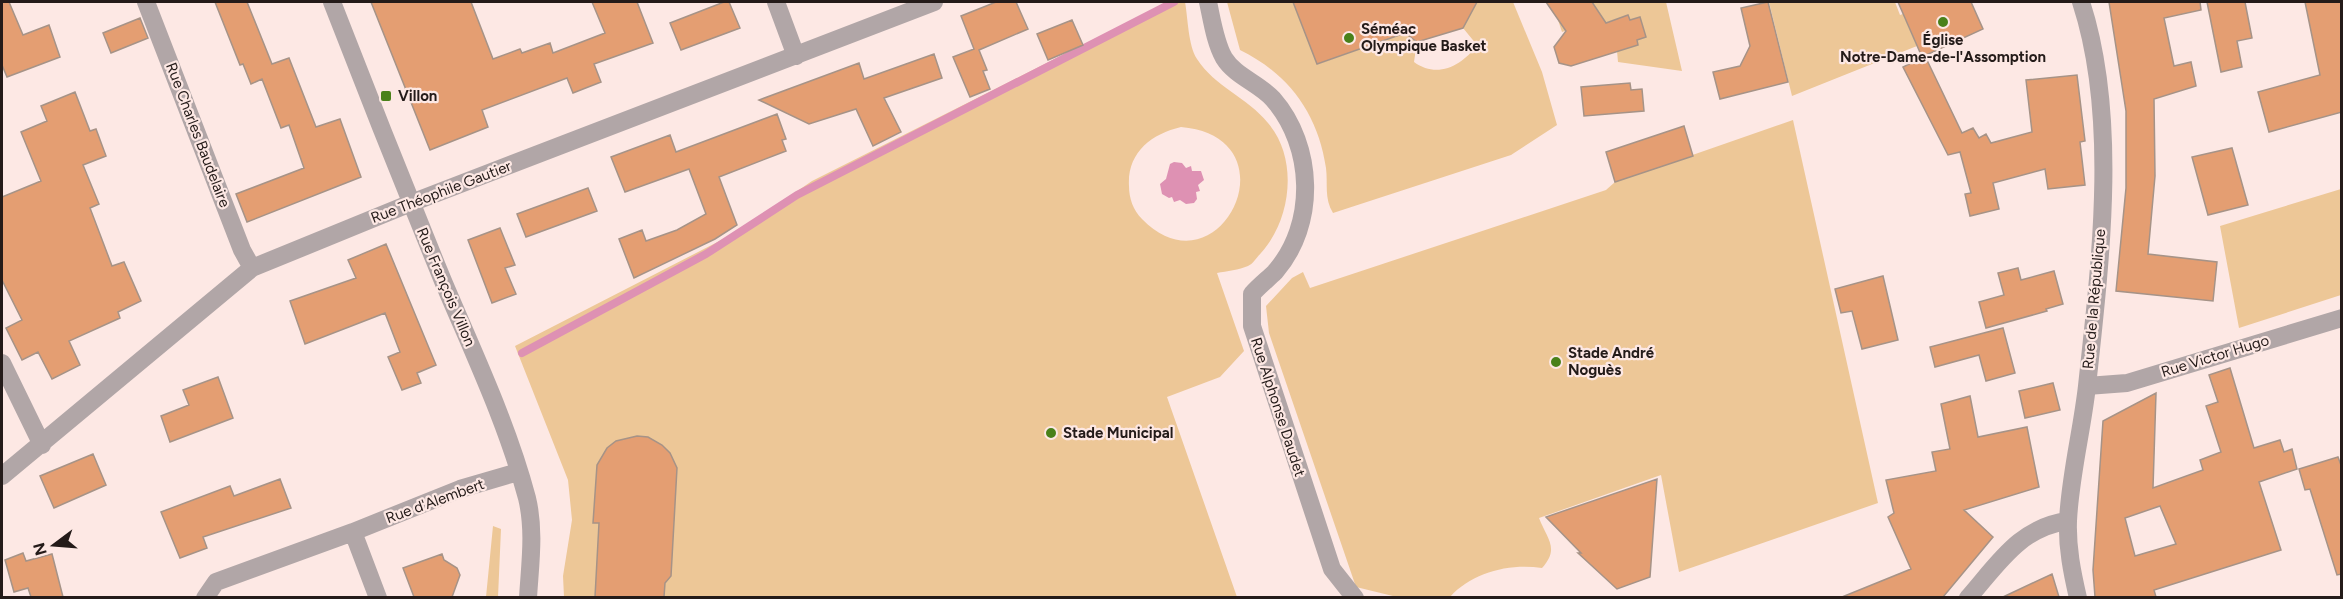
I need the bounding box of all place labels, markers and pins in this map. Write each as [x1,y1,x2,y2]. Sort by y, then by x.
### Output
marker: Église Notre-Dame-de-l'Assomption [1936,15,1950,29]
place label: Séméac Olympique Basket [1361,20,1487,55]
marker: Séméac Olympique Basket [1342,31,1356,45]
place label: Église Notre-Dame-de-l'Assomption [1840,31,2046,66]
place label: Villon [398,87,437,105]
marker: Villon [379,89,393,103]
place label: Stade André Noguès [1568,344,1655,379]
marker: Stade André Noguès [1549,355,1563,369]
place label: Stade Municipal [1063,424,1173,442]
marker: Stade Municipal [1044,426,1058,440]

